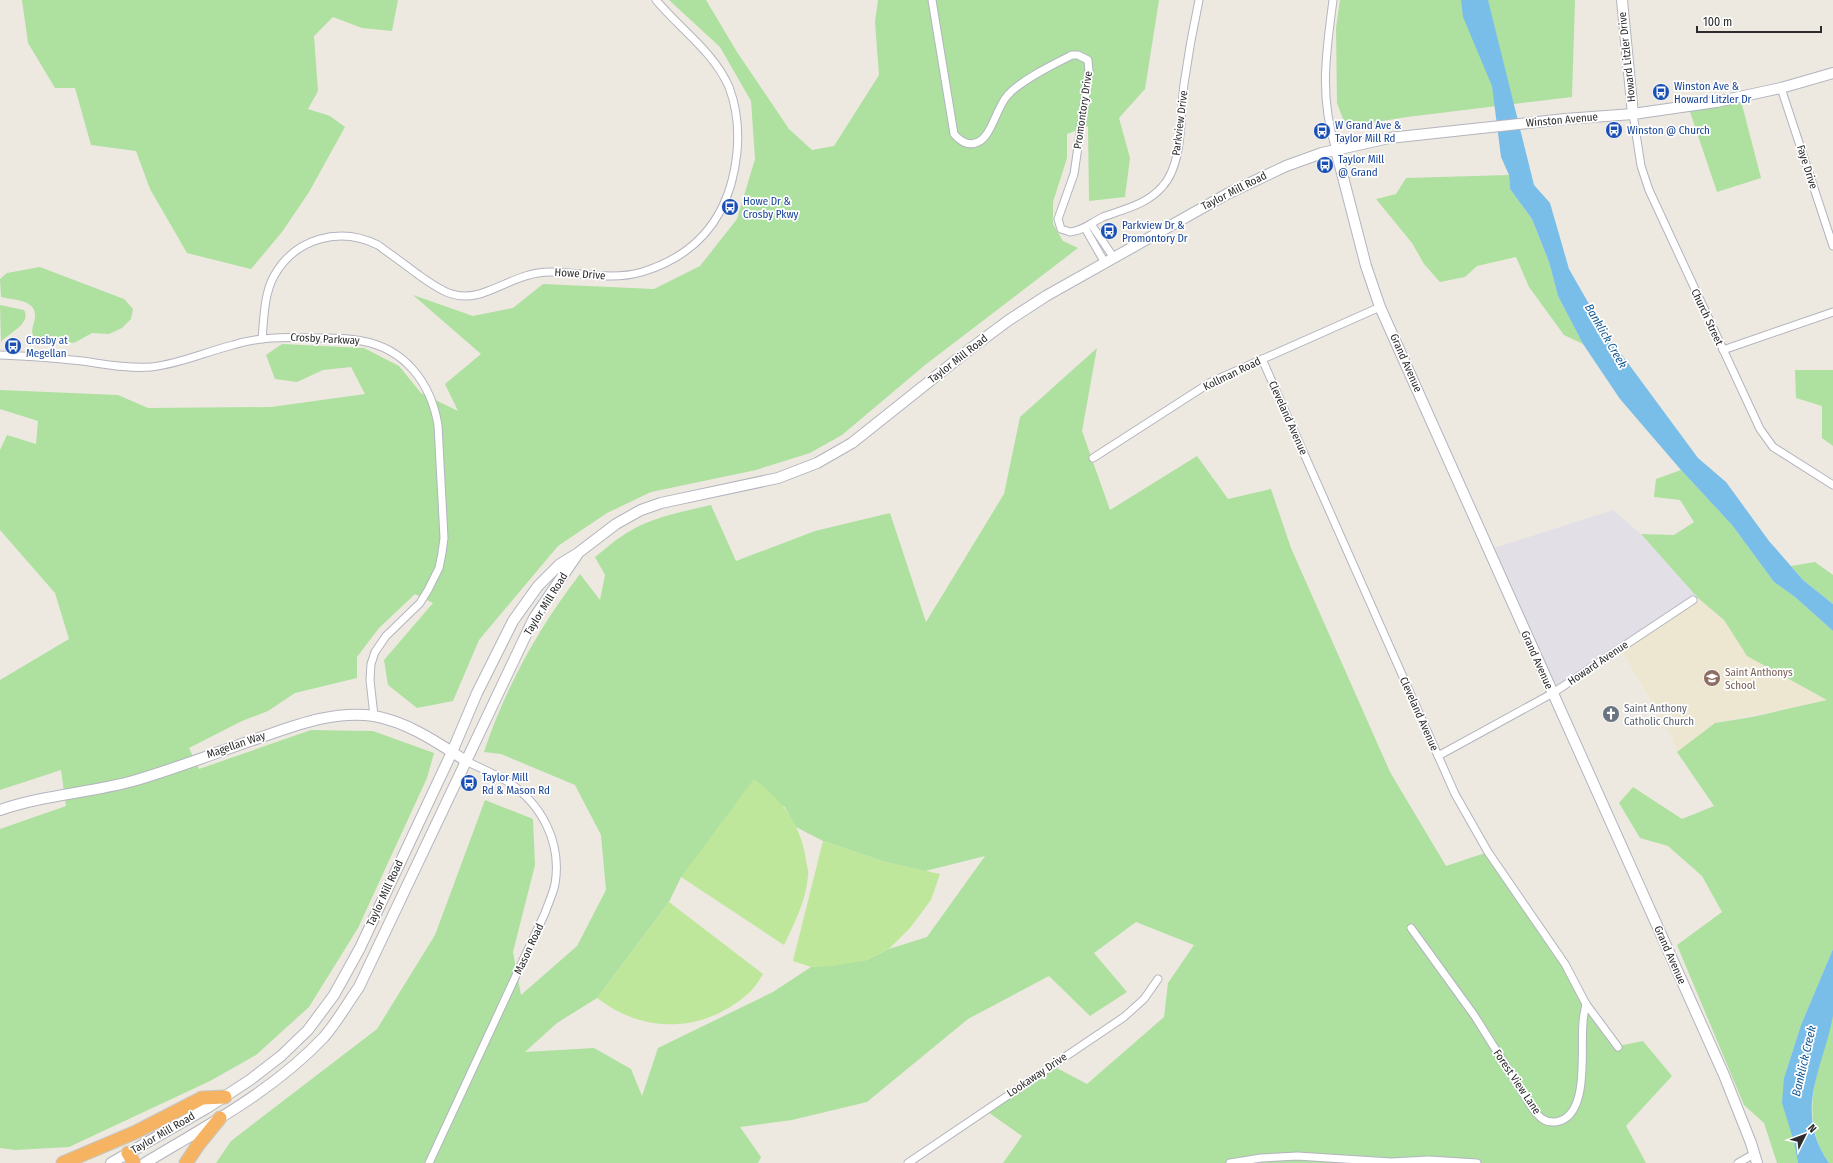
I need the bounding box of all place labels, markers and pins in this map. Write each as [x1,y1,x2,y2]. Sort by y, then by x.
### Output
place label: Winston Ave & Howard Litzler Dr [1674,80,1752,106]
bus stop icon: Winston Ave & Howard Litzler Dr [1651,82,1671,102]
place label: W Grand Ave & Taylor Mill Rd [1335,119,1401,145]
bus stop icon: Winston @ Church [1604,120,1624,140]
bus stop icon: W Grand Ave & Taylor Mill Rd [1312,121,1332,141]
place label: Winston @ Church [1627,124,1710,137]
place label: Taylor Mill @ Grand [1338,153,1384,179]
bus stop icon: Taylor Mill @ Grand [1315,155,1335,175]
place label: Howe Dr & Crosby Pkwy [743,195,799,221]
bus stop icon: Howe Dr & Crosby Pkwy [720,197,740,217]
place label: Parkview Dr & Promontory Dr [1122,219,1188,245]
bus stop icon: Parkview Dr & Promontory Dr [1099,221,1119,241]
place label: Crosby at Megellan [26,334,68,360]
bus stop icon: Crosby at Megellan [3,336,23,356]
place label: Saint Anthonys School [1725,666,1793,692]
school or university icon: Saint Anthonys School [1702,668,1722,688]
place label: Saint Anthony Catholic Church [1624,702,1694,728]
church icon: Saint Anthony Catholic Church [1601,704,1621,724]
place label: Taylor Mill Rd & Mason Rd [482,771,550,797]
bus stop icon: Taylor Mill Rd & Mason Rd [459,773,479,793]

